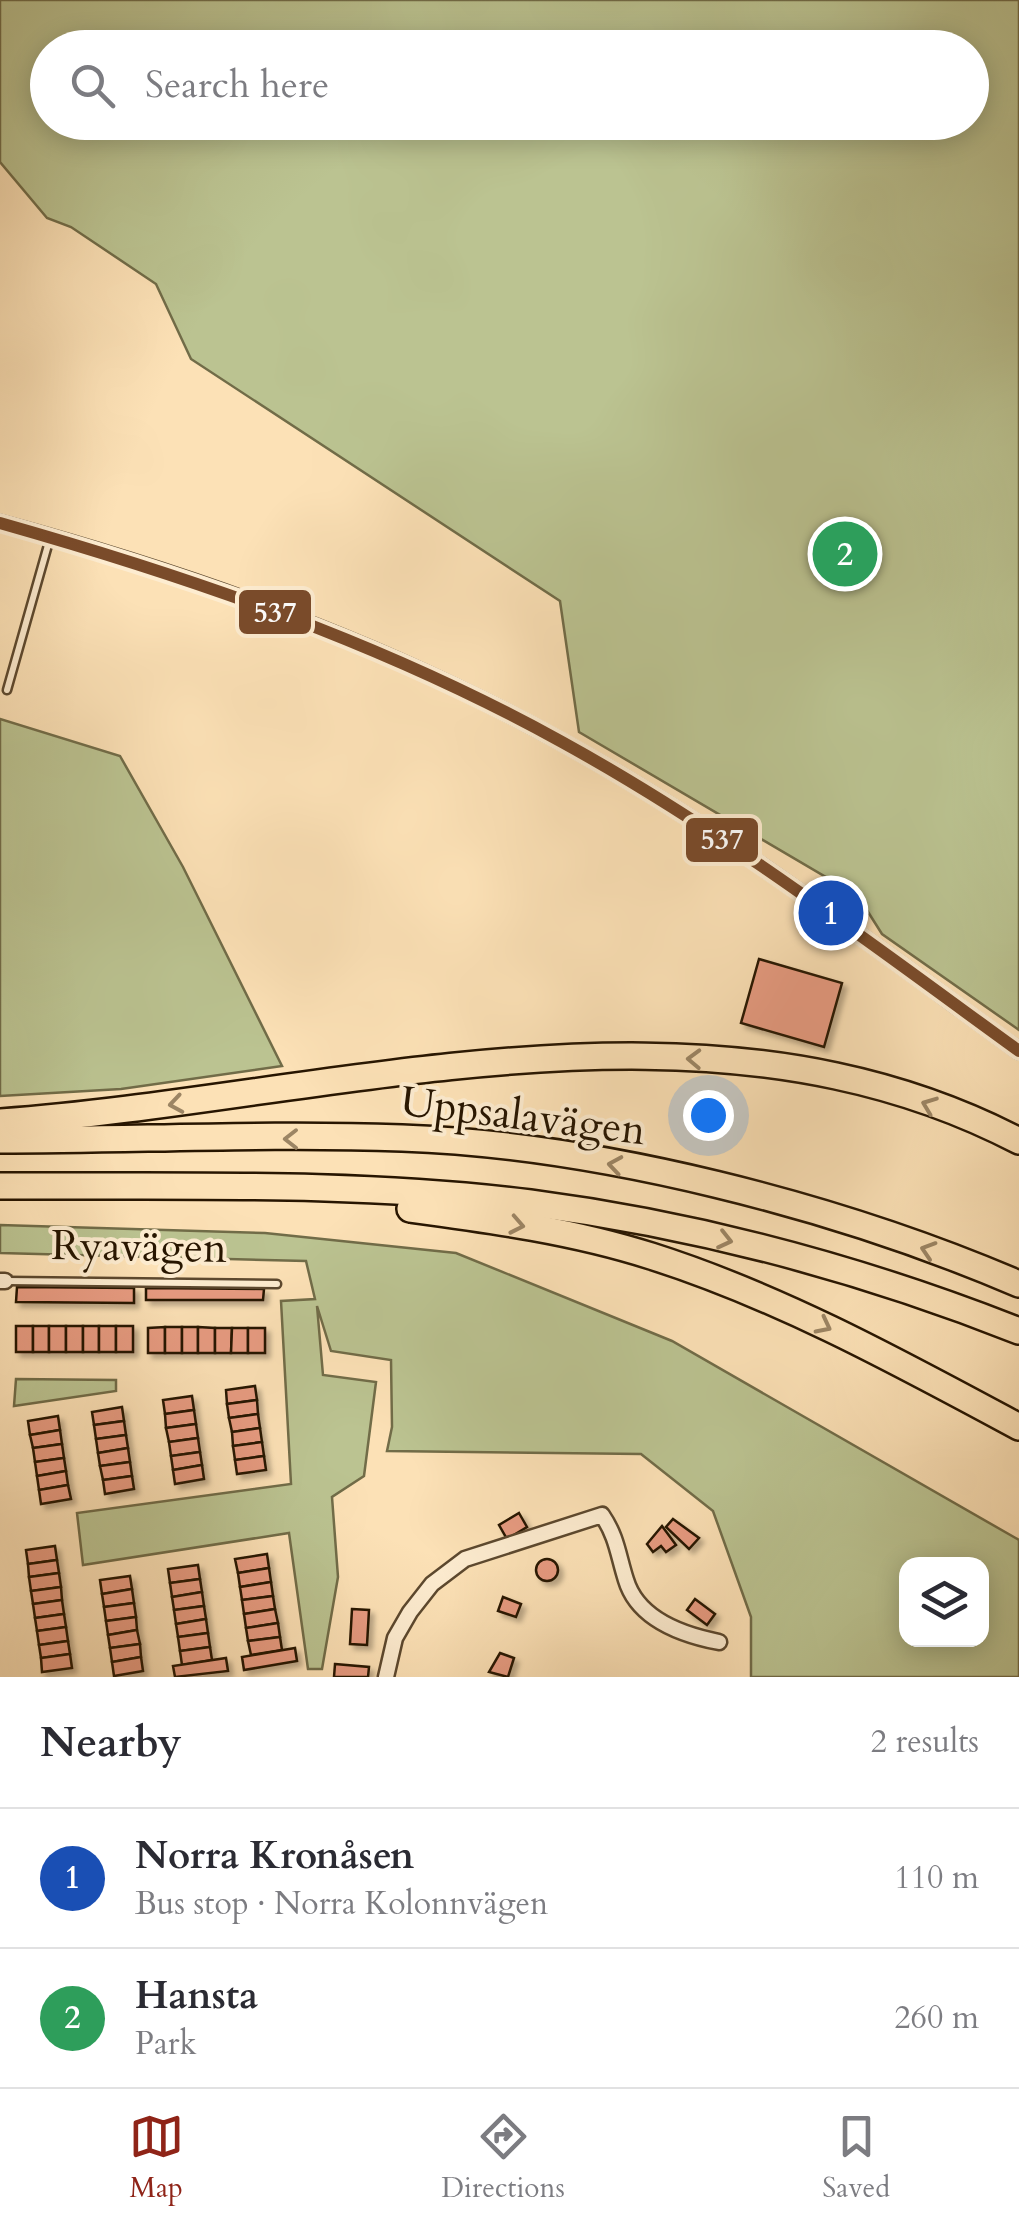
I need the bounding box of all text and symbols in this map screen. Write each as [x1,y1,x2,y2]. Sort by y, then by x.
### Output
search box [30,30,989,140]
icon: search [65,58,120,113]
text: Search here [145,59,329,111]
pin: 2 [812,516,878,592]
line badge: 537 [237,588,313,636]
text: 537 [253,594,297,632]
line badge: 537 [684,816,760,864]
text: 537 [700,821,744,859]
pin: 1 [798,876,864,950]
one-way arrow [686,1048,702,1069]
street label: Uppsalavägen [397,1073,649,1159]
your location [683,1090,734,1141]
one-way arrow [168,1093,185,1114]
one-way arrow [921,1096,938,1116]
one-way arrow [283,1128,298,1150]
one-way arrow [606,1155,623,1176]
one-way arrow [508,1214,525,1235]
street label: Ryavägen [51,1217,227,1277]
one-way arrow [716,1228,733,1249]
one-way arrow [920,1241,937,1261]
one-way arrow [814,1314,832,1334]
map controls [899,1557,989,1647]
button: layers [899,1557,989,1647]
text: Nearby [40,1714,182,1771]
text: 2 results [871,1720,979,1764]
text: Norra Kronåsen [135,1830,414,1882]
text: 1 [64,1856,81,1900]
text: 110 m [894,1856,979,1900]
text: Bus stop · Norra Kolonnvägen [135,1882,548,1926]
text: Hansta [135,1970,258,2022]
text: 2 [64,1996,81,2040]
text: 260 m [894,1996,979,2040]
text: Park [135,2022,197,2066]
tab: Map [129,2109,184,2207]
tab: Directions [441,2109,565,2207]
tab: Saved [822,2109,890,2207]

